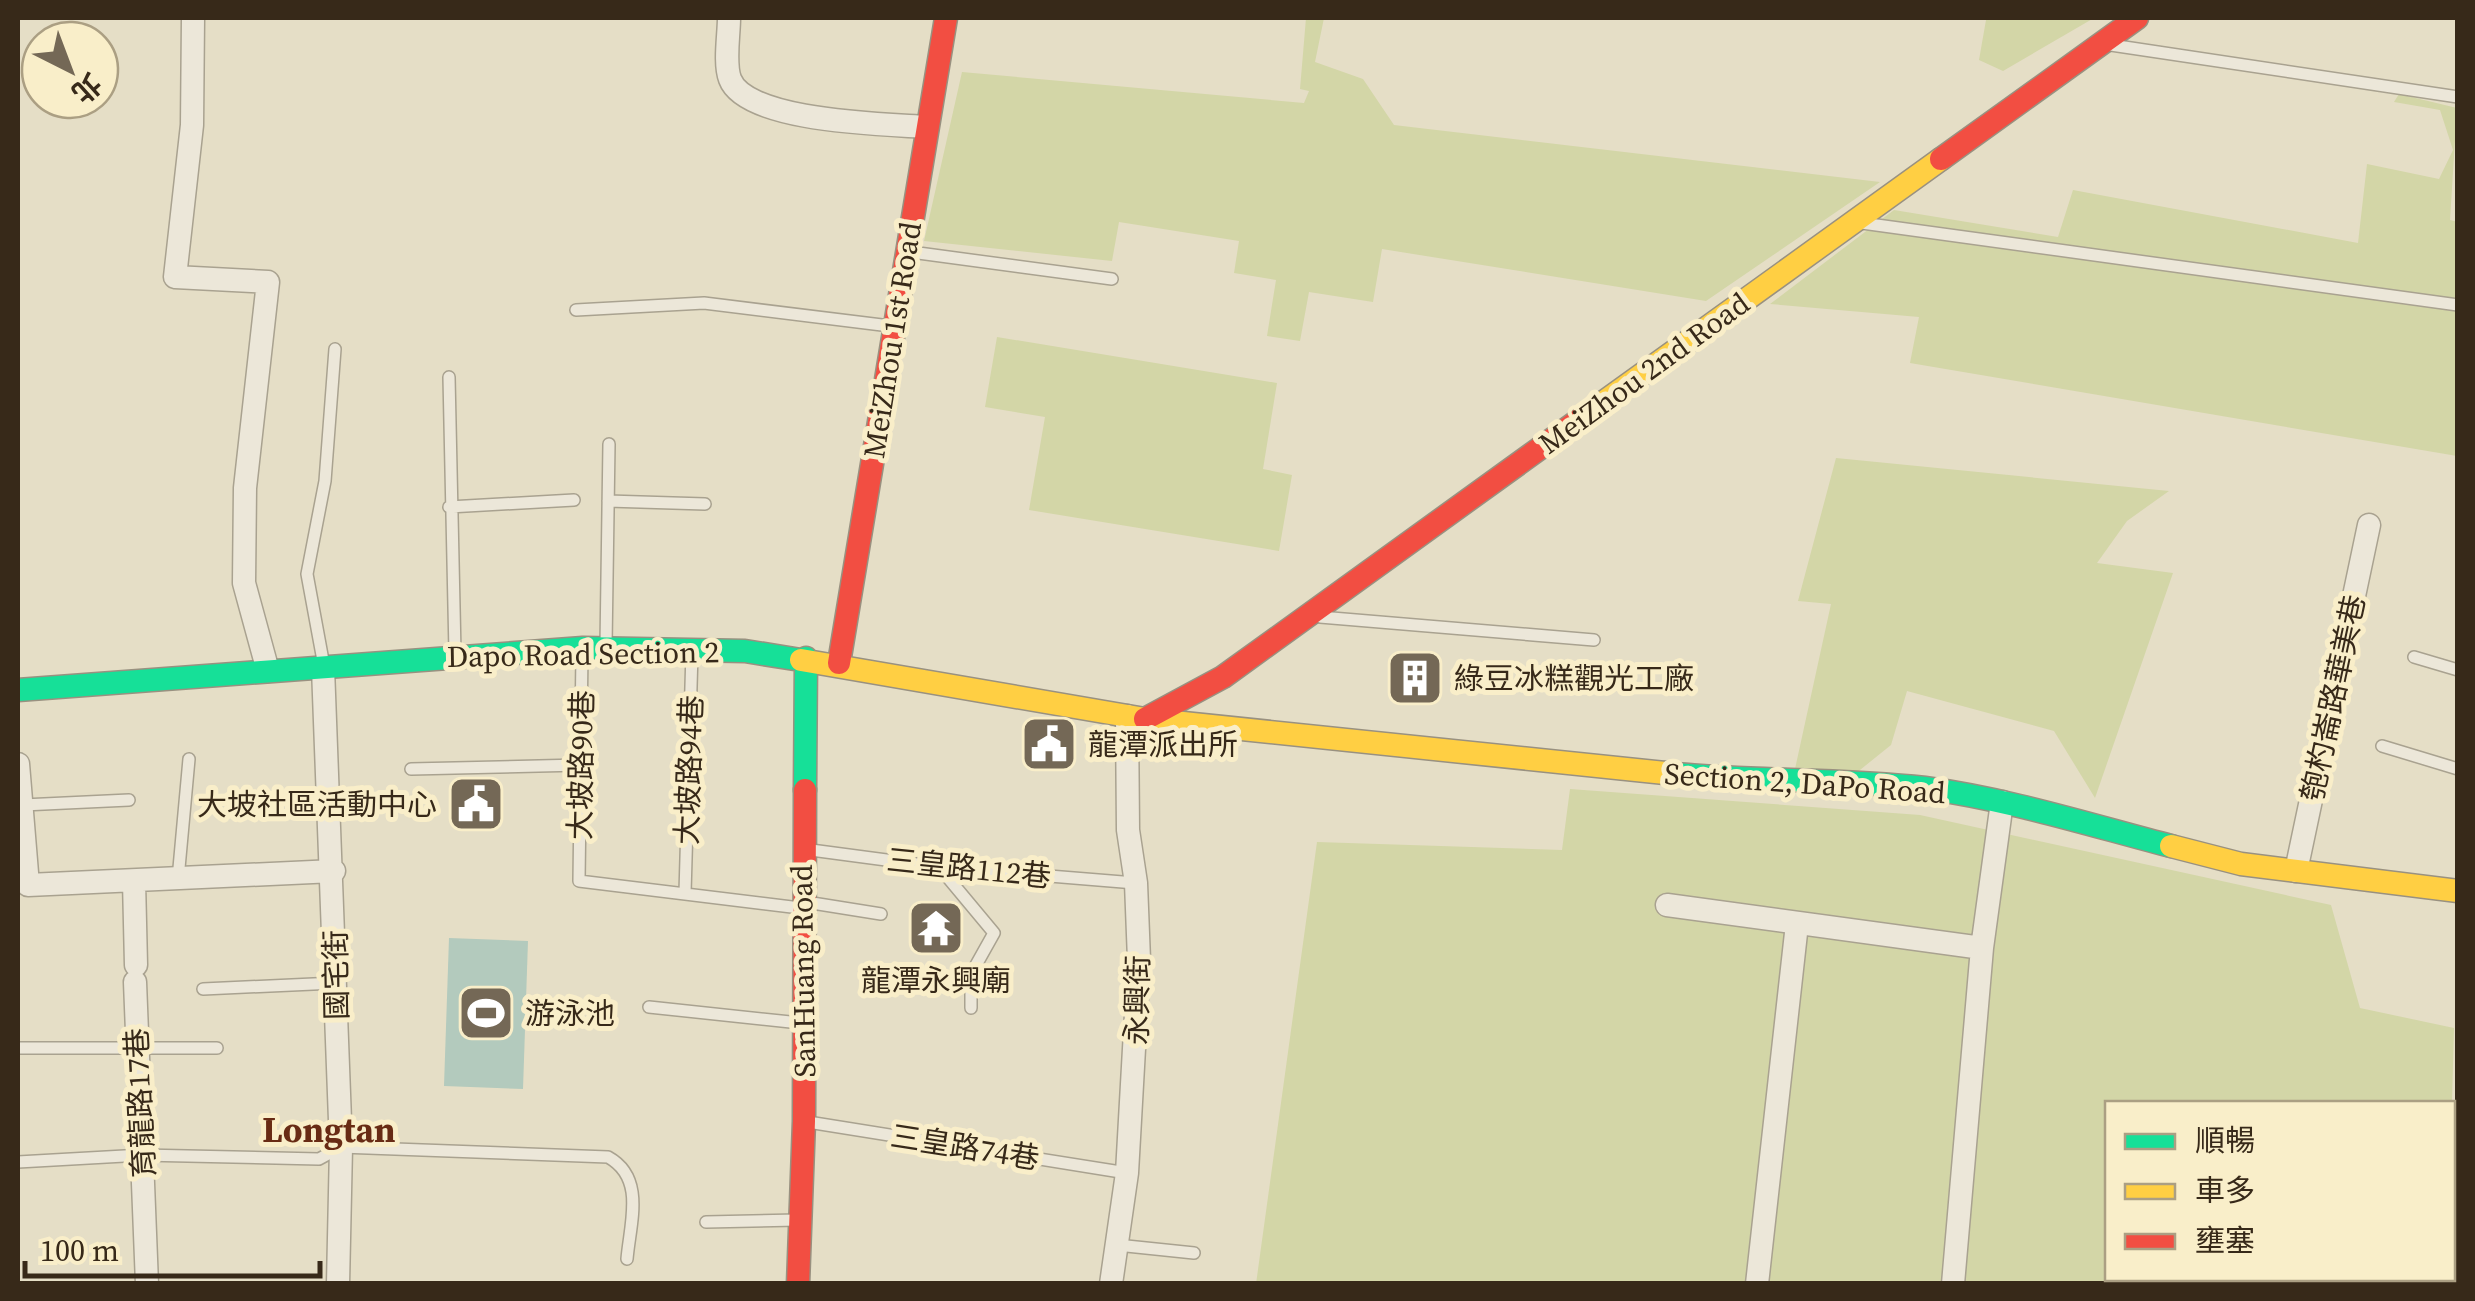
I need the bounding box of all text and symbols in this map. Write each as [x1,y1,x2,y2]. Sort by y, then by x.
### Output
north arrow [20,20,120,120]
text: 北 [64,65,110,112]
street label: MeiZhou 1st Road [853,219,931,461]
street label: MeiZhou 2nd Road [1530,283,1758,463]
street label: 匏杓崙路華美巷 [2291,591,2375,805]
street label: Dapo Road Section 2 [446,631,720,677]
building icon: 綠豆冰糕觀光工廠 [1385,648,1445,708]
place label: 綠豆冰糕觀光工廠 [1454,658,1694,699]
street label: 大坡路90巷 [559,690,603,840]
street label: 大坡路94巷 [666,694,712,846]
public building icon: 龍潭派出所 [1019,714,1079,774]
place label: 龍潭派出所 [1088,724,1238,765]
street label: Section 2, DaPo Road [1663,753,1947,813]
public building icon: 大坡社區活動中心 [446,774,506,834]
place label: 大坡社區活動中心 [197,784,437,825]
street label: 三皇路112巷 [885,839,1053,897]
street label: SanHuang Road [781,864,825,1078]
temple icon: 龍潭永興廟 [906,898,966,958]
street label: 國宅街 [315,930,357,1020]
street label: 永興街 [1116,955,1158,1045]
place label: 龍潭永興廟 [861,960,1011,1001]
sports icon: 游泳池 [456,983,516,1043]
place label: 游泳池 [525,993,615,1034]
street label: 育龍路17巷 [116,1027,164,1179]
legend [2105,1101,2455,1281]
district label: Longtan [262,1106,396,1154]
street label: 三皇路74巷 [888,1115,1042,1179]
text: 順暢 [2195,1120,2255,1161]
text: 車多 [2195,1170,2255,1211]
scale bar [25,1216,320,1278]
text: 壅塞 [2195,1220,2255,1261]
text: 100 m [40,1230,119,1271]

